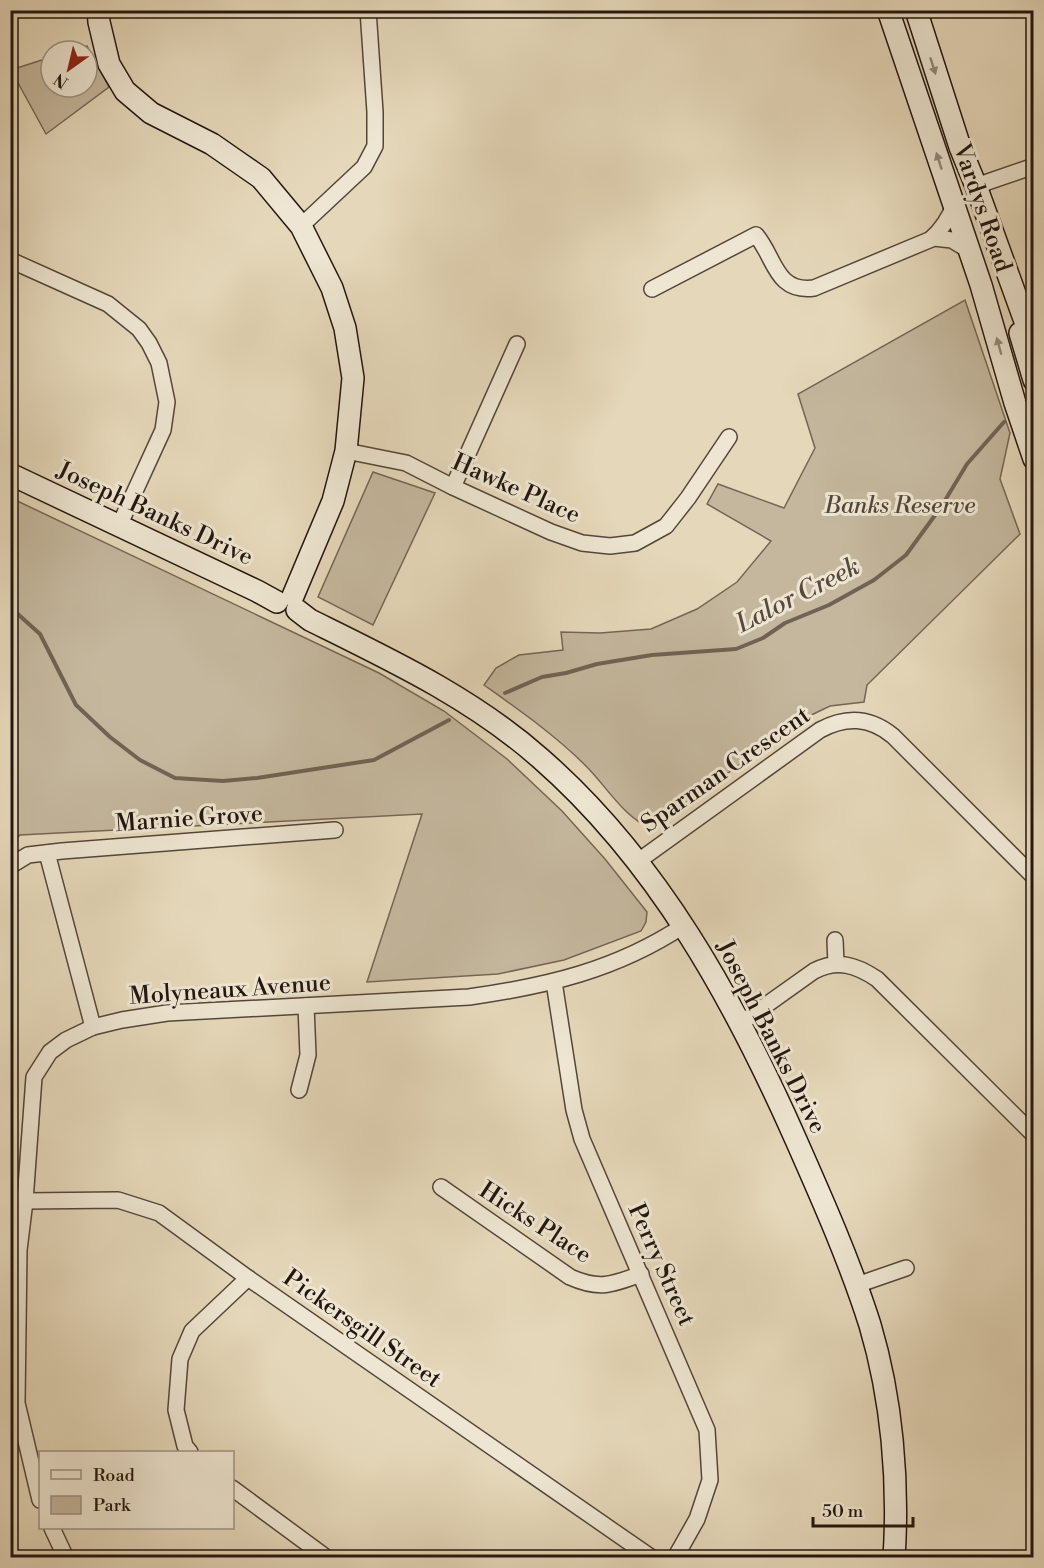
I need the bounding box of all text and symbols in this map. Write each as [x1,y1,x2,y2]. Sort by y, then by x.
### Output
north arrow [39,39,99,99]
one-way arrow [929,57,939,75]
text: N [50,69,72,92]
street label: Vardys Road [946,139,1018,277]
one-way arrow [934,152,943,170]
one-way arrow [994,337,1004,356]
street label: Hawke Place [447,447,585,531]
street label: Joseph Banks Drive [51,455,258,573]
park label: Banks Reserve [823,491,976,521]
water label: Lalor Creek [730,550,865,640]
street label: Sparman Crescent [636,700,817,839]
street label: Marnie Grove [114,799,264,839]
street label: Joseph Banks Drive [709,934,833,1139]
street label: Molyneaux Avenue [128,968,332,1012]
street label: Hicks Place [473,1176,597,1270]
street label: Perry Street [621,1199,702,1331]
street label: Pickersgill Street [277,1263,447,1395]
legend [39,1451,234,1529]
text: Road [93,1464,136,1487]
scale bar [813,1490,914,1528]
text: Park [93,1494,132,1517]
text: 50 m [822,1500,864,1523]

